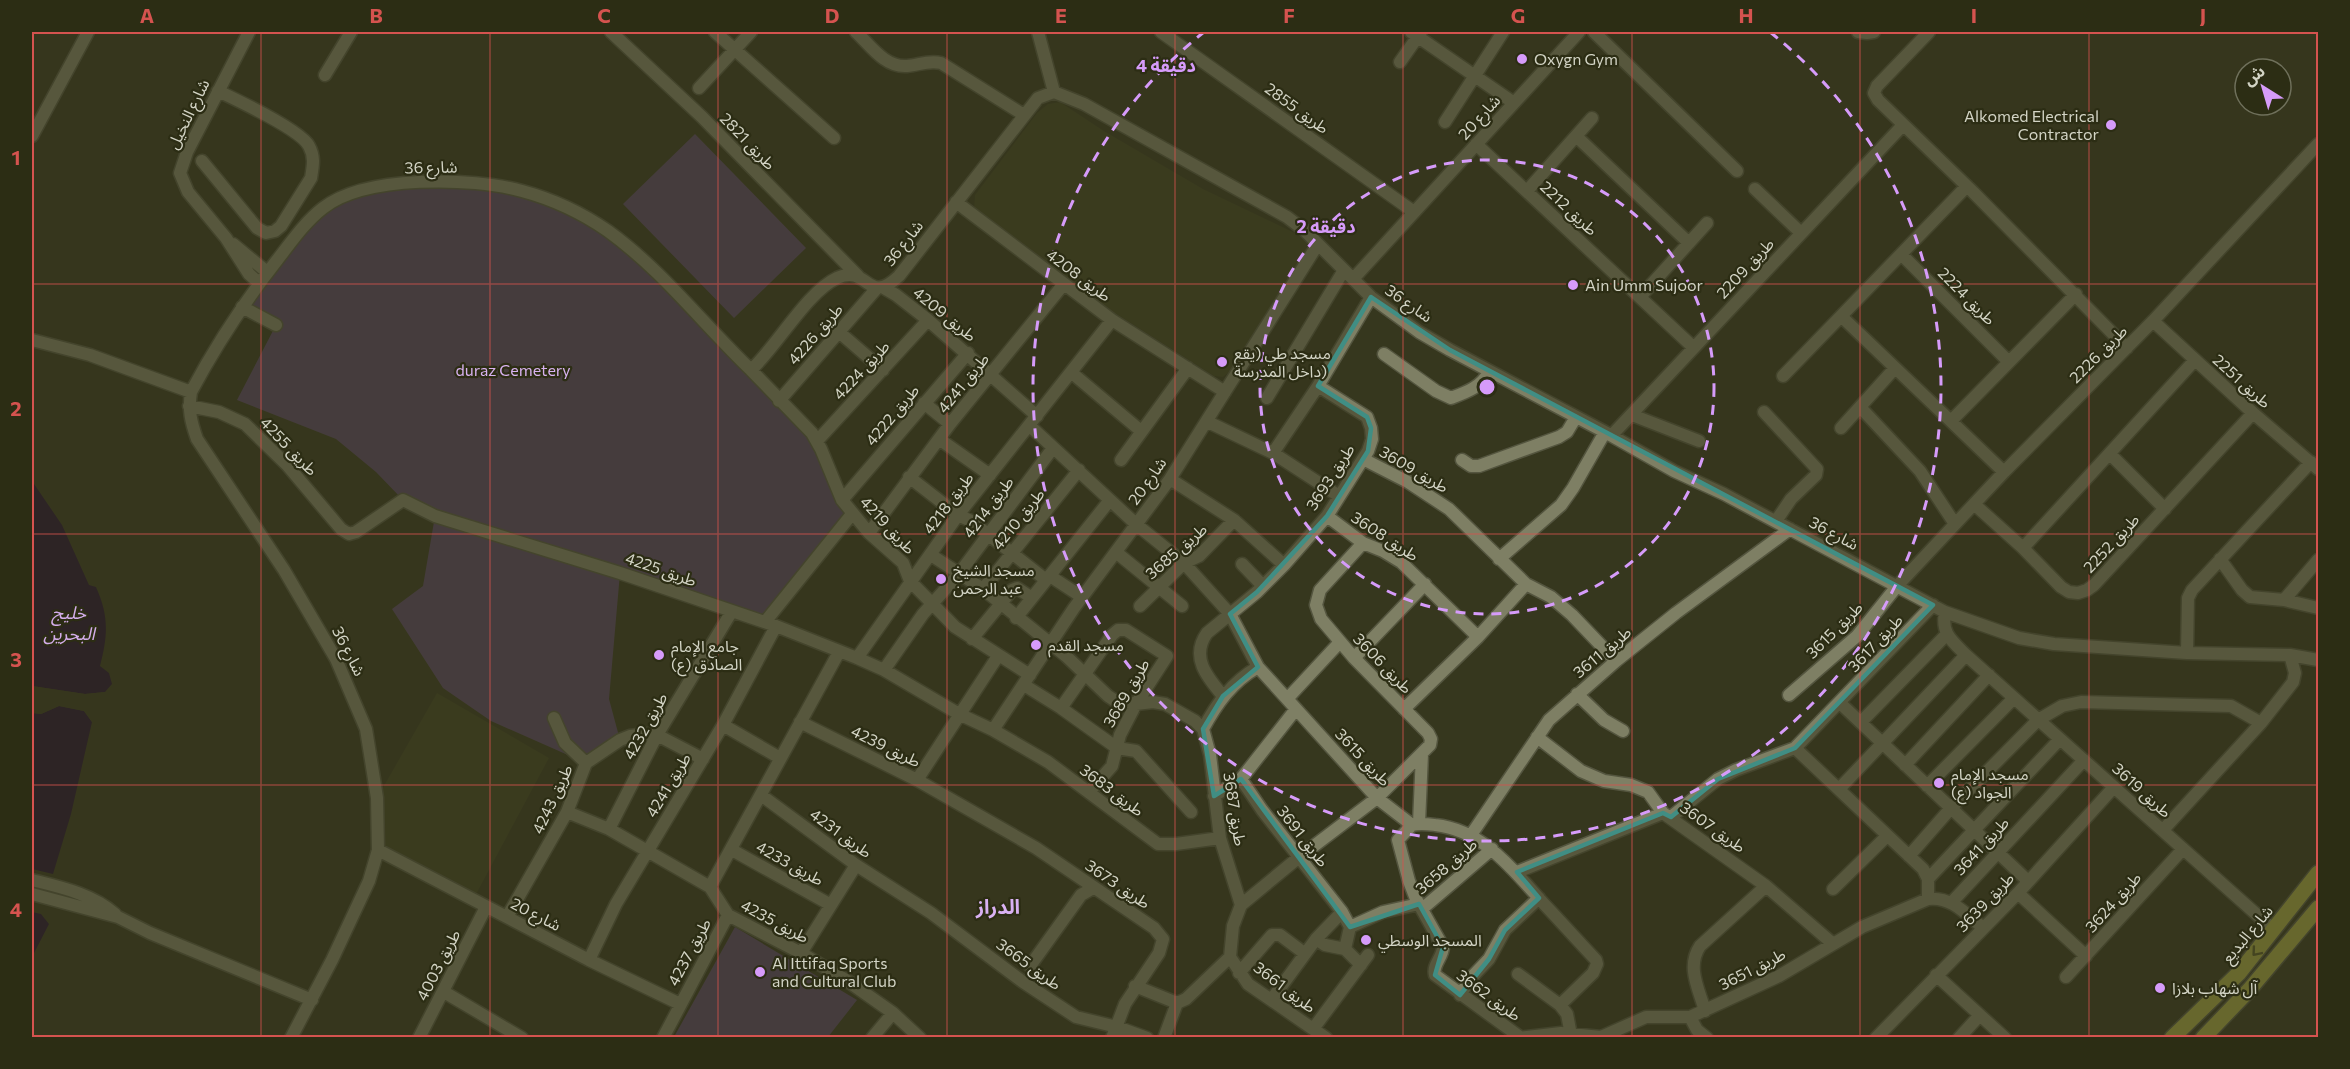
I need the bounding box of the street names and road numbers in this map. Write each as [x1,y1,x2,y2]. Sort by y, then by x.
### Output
street label: شارع النخيل [162,76,216,154]
street label: طريق 2855 [1260,78,1333,139]
street label: شارع 20 [1454,90,1507,146]
street label: طريق 2821 [715,108,780,175]
street label: شارع 36 [404,157,458,180]
street label: طريق 2212 [1536,176,1602,240]
street label: شارع 36 [879,216,930,272]
street label: طريق 2209 [1712,234,1779,303]
street label: طريق 4208 [1042,244,1115,307]
street label: طريق 2224 [1933,263,2000,330]
street label: شارع 36 [1380,280,1436,329]
street label: طريق 4209 [909,282,981,347]
street label: طريق 4226 [783,299,848,369]
street label: طريق 2226 [2065,321,2132,388]
street label: طريق 4224 [828,336,894,405]
street label: طريق 4241 [933,349,994,418]
street label: طريق 2251 [2208,350,2275,413]
street label: طريق 4222 [861,380,924,450]
street label: طريق 4255 [255,412,322,480]
street label: طريق 3693 [1301,440,1360,514]
street label: طريق 3609 [1375,441,1452,498]
street label: شارع 20 [1123,453,1173,510]
street label: طريق 4218 [918,468,979,538]
street label: طريق 4214 [958,472,1019,542]
street label: طريق 4210 [987,484,1050,554]
street label: طريق 4219 [855,492,920,559]
street label: طريق 3608 [1347,507,1423,566]
street label: طريق 2252 [2079,509,2144,577]
street label: شارع 36 [1804,512,1862,557]
street label: طريق 3685 [1141,519,1212,584]
street label: طريق 4225 [623,548,699,591]
street label: طريق 3615 [1801,597,1867,663]
street label: طريق 3617 [1843,610,1908,677]
street label: طريق 3611 [1569,622,1636,683]
street label: شارع 36 [325,623,370,681]
street label: طريق 3606 [1349,629,1417,698]
street label: طريق 3689 [1098,655,1155,731]
street label: طريق 4232 [618,689,673,764]
street label: طريق 4239 [848,721,924,772]
street label: طريق 3615 [1330,724,1395,791]
street label: طريق 4241 [641,749,696,821]
street label: طريق 3619 [2108,758,2176,823]
street label: طريق 3683 [1075,759,1148,821]
street label: طريق 4243 [527,761,578,837]
street label: طريق 3687 [1218,771,1251,848]
street label: طريق 3607 [1676,797,1750,858]
street label: طريق 3691 [1272,801,1333,872]
street label: طريق 4231 [806,804,876,863]
street label: طريق 3641 [1949,813,2014,880]
street label: طريق 3658 [1411,834,1482,899]
street label: طريق 4233 [752,836,827,891]
street label: طريق 3673 [1081,855,1154,914]
street label: طريق 3639 [1952,868,2019,937]
street label: طريق 3624 [2081,868,2146,937]
street label: شارع 20 [506,893,564,938]
street label: طريق 4235 [737,895,813,948]
street label: شارع البديع [2217,901,2279,969]
street label: طريق 4237 [663,915,716,989]
street label: طريق 4003 [412,926,465,1004]
street label: طريق 3665 [992,934,1065,995]
street label: طريق 3651 [1715,944,1789,995]
street label: طريق 3661 [1249,957,1320,1018]
street label: طريق 3662 [1452,965,1525,1026]

